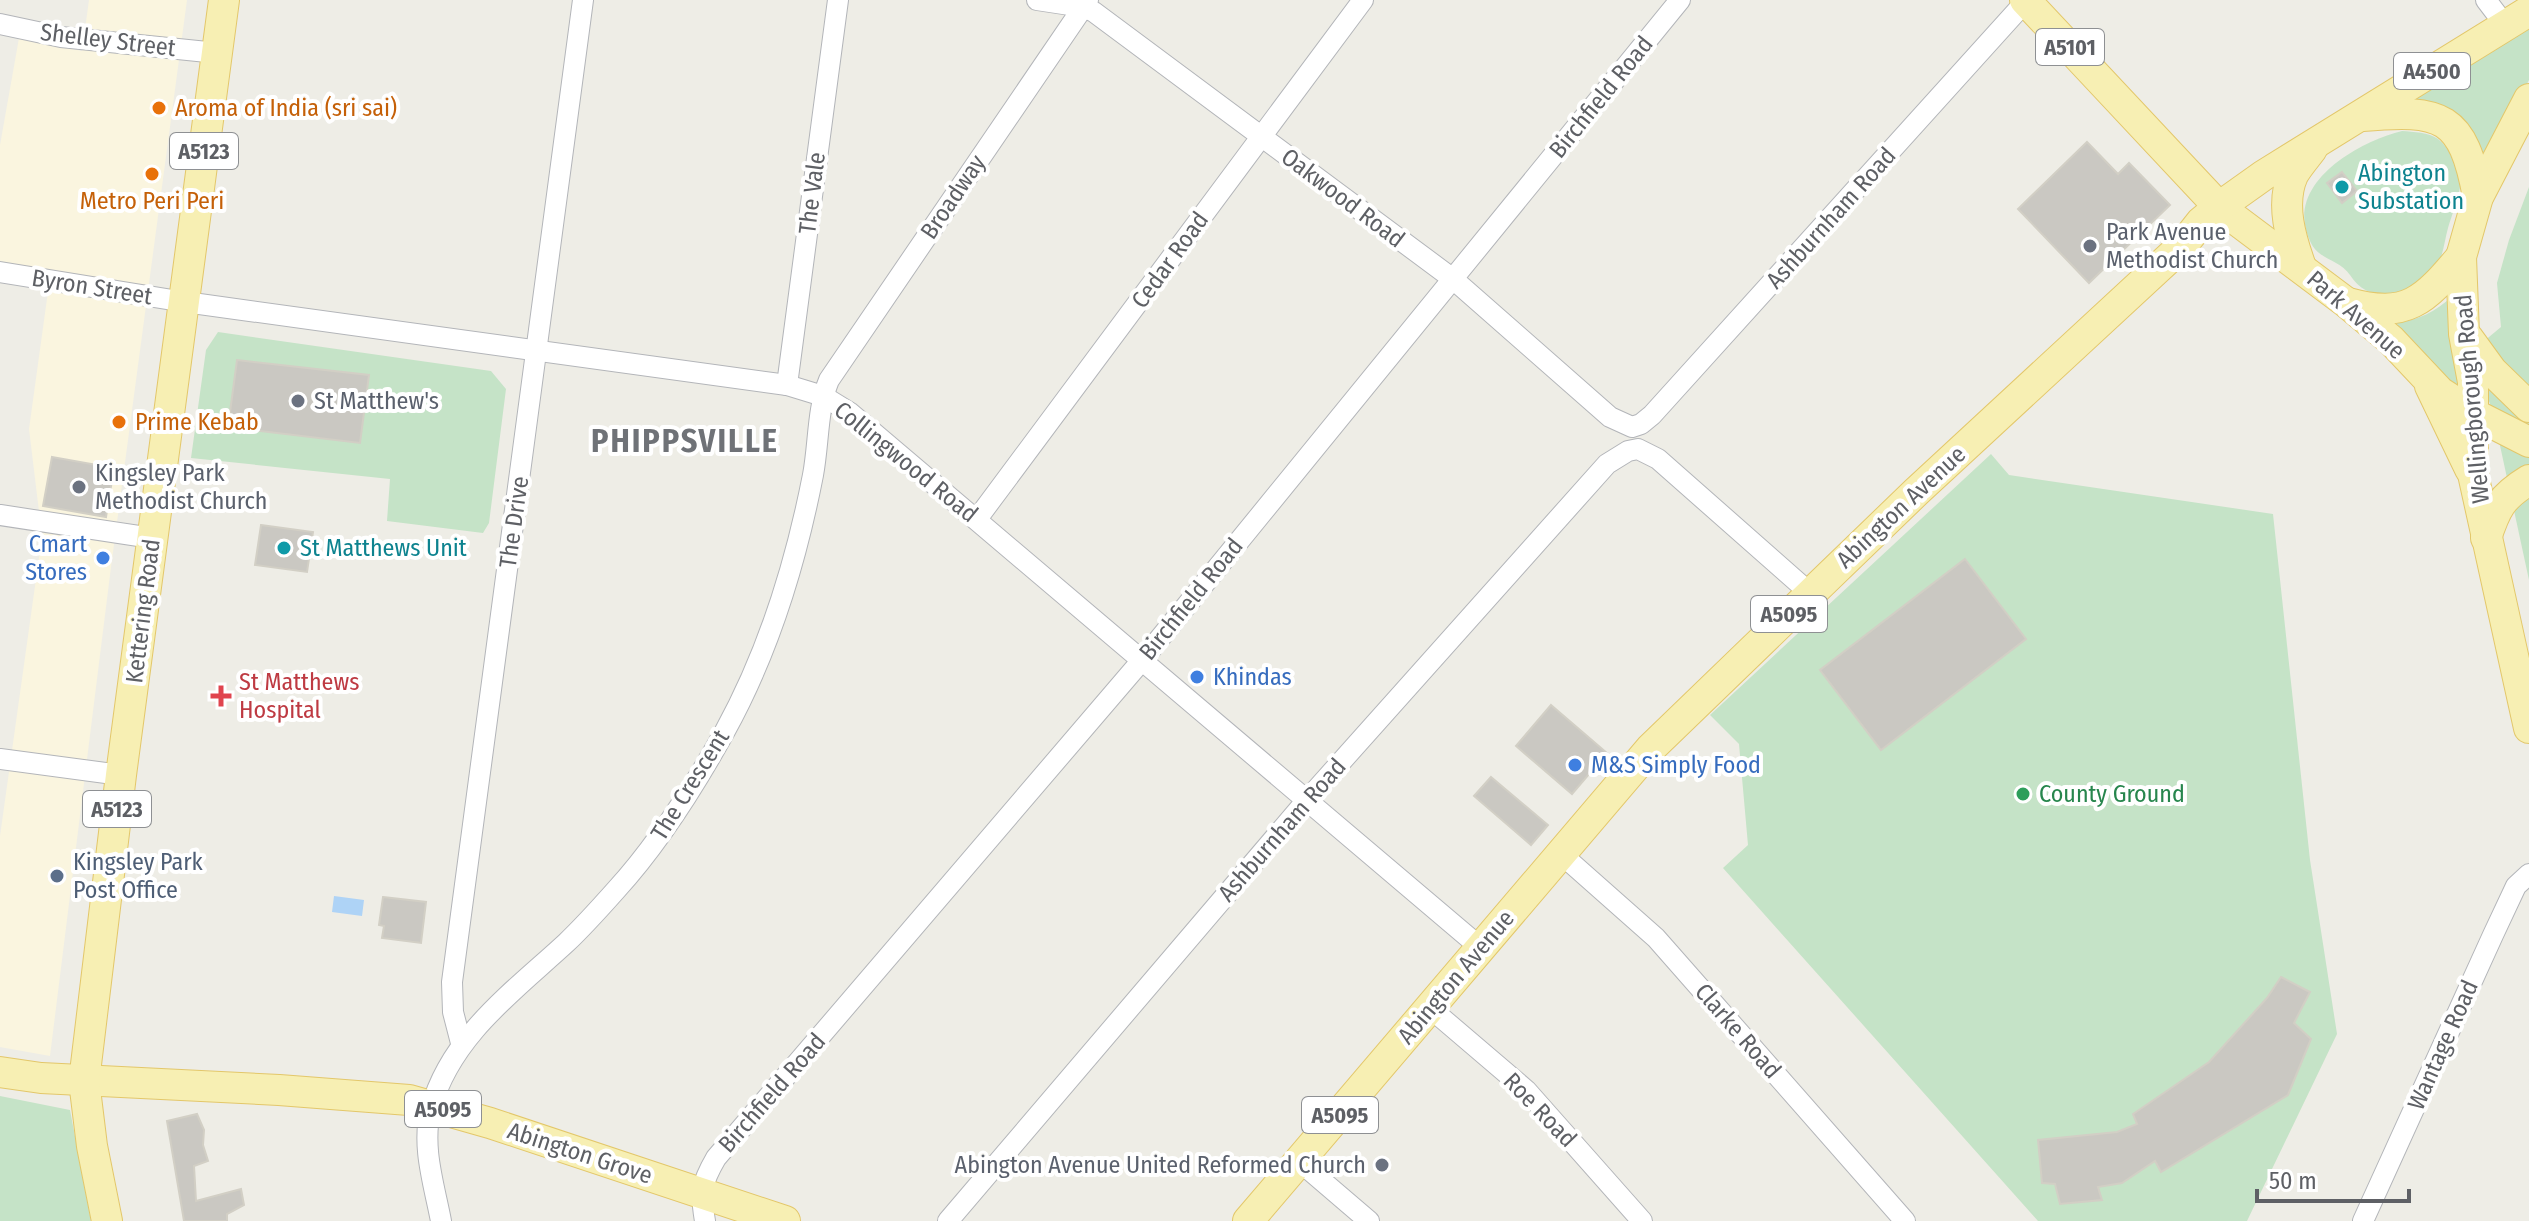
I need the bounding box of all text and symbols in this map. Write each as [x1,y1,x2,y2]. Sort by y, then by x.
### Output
street label: Shelley Street [39,18,177,62]
road number: A5101 [2036,29,2104,65]
street label: Birchfield Road [1543,30,1659,164]
road number: A4500 [2394,53,2470,89]
place label: Aroma of India (sri sai) [175,94,397,122]
marker: Aroma of India (sri sai) [150,99,168,117]
road number: A5123 [170,133,238,169]
street label: Ashburnham Road [1760,142,1902,294]
street label: Oakwood Road [1276,143,1410,253]
street label: Broadway [915,149,991,244]
street label: The Vale [793,151,831,235]
place label: Abington Substation [2358,159,2464,215]
marker: Metro Peri Peri [143,165,161,183]
marker: Abington Substation [2333,178,2351,196]
place label: Metro Peri Peri [80,187,224,215]
street label: Cedar Road [1126,206,1214,314]
place label: Park Avenue Methodist Church [2106,218,2278,274]
marker: Park Avenue Methodist Church [2081,237,2099,255]
street label: Byron Street [30,264,154,310]
street label: Park Avenue [2301,265,2411,365]
street label: Wellingborough Road [2449,293,2495,505]
place label: St Matthew's [314,387,439,415]
marker: St Matthew's [289,392,307,410]
street label: Collingwood Road [829,396,983,528]
place label: Prime Kebab [135,408,259,436]
marker: Prime Kebab [110,413,128,431]
district label: PHIPPSVILLE [591,422,779,460]
street label: Abington Avenue [1831,440,1971,574]
place label: Kingsley Park Methodist Church [95,459,267,515]
street label: The Drive [494,474,534,570]
marker: Kingsley Park Methodist Church [70,478,88,496]
place label: Cmart Stores [25,530,87,586]
street label: Birchfield Road [1133,532,1249,666]
place label: St Matthews Unit [300,534,467,562]
street label: Kettering Road [120,537,166,685]
marker: St Matthews Unit [275,539,293,557]
marker: Cmart Stores [94,549,112,567]
road number: A5095 [1751,596,1827,632]
place label: Khindas [1213,663,1292,691]
place label: St Matthews Hospital [239,668,359,724]
marker: Khindas [1188,668,1206,686]
marker: St Matthews Hospital [210,685,232,707]
street label: The Crescent [645,724,735,845]
place label: M&S Simply Food [1591,751,1761,779]
street label: Ashburnham Road [1212,753,1352,907]
marker: M&S Simply Food [1566,756,1584,774]
place label: County Ground [2039,780,2185,808]
marker: County Ground [2014,785,2032,803]
road number: A5123 [83,791,151,827]
place label: Kingsley Park Post Office [73,848,204,904]
marker: Kingsley Park Post Office [48,867,66,885]
street label: Abington Avenue [1392,904,1520,1050]
street label: Wantage Road [2402,976,2484,1114]
street label: Clarke Road [1689,978,1787,1084]
street label: Birchfield Road [713,1028,831,1158]
street label: Roe Road [1498,1067,1582,1153]
road number: A5095 [405,1091,481,1127]
road number: A5095 [1302,1097,1378,1133]
street label: Abington Grove [504,1116,656,1190]
place label: Abington Avenue United Reformed Church [955,1151,1366,1179]
scale bar [2257,1153,2409,1203]
marker: Abington Avenue United Reformed Church [1373,1156,1391,1174]
text: 50 m [2269,1167,2317,1195]

